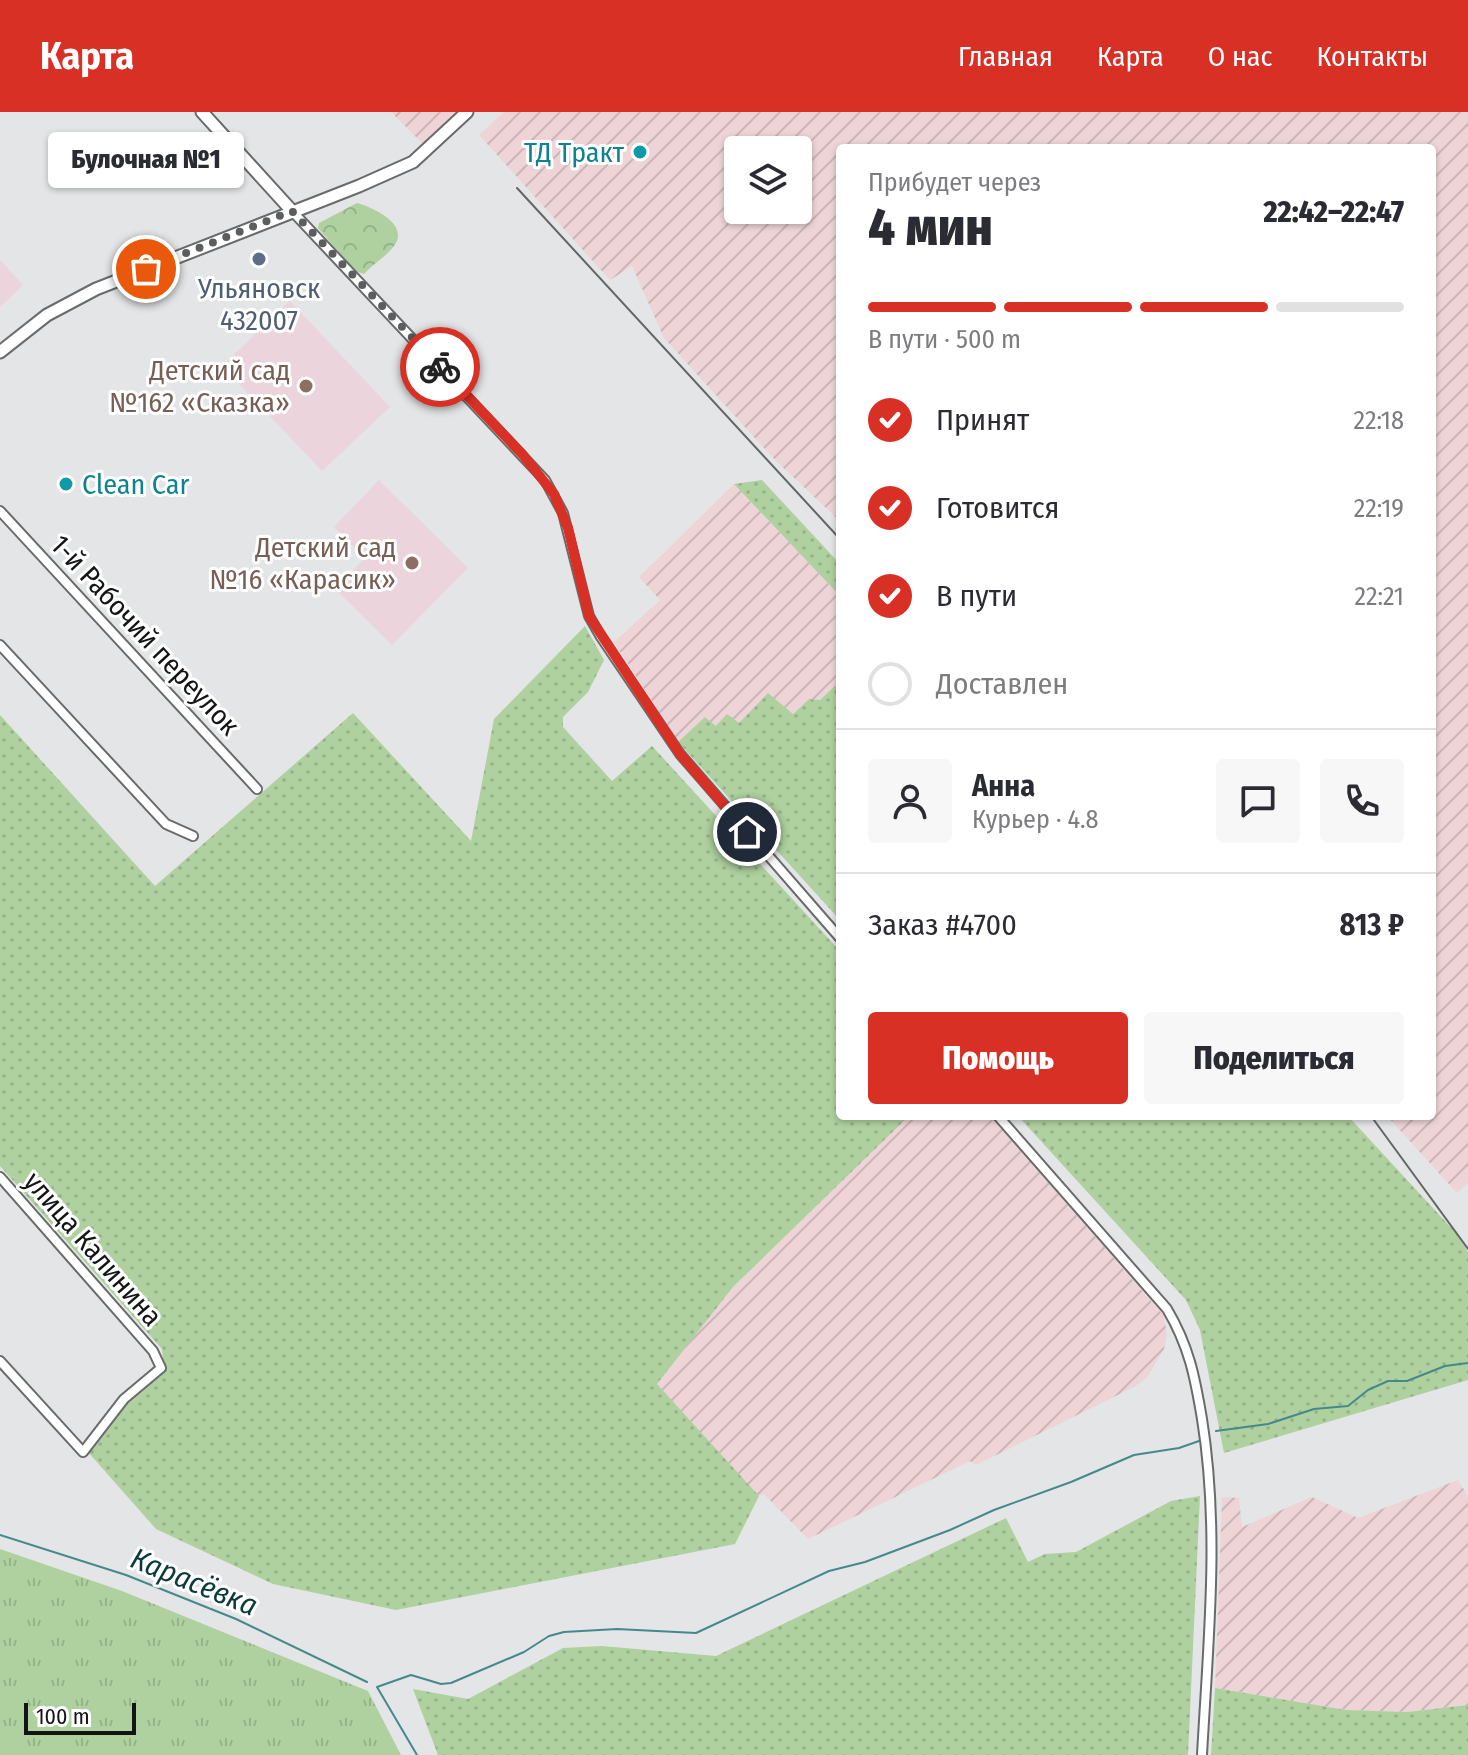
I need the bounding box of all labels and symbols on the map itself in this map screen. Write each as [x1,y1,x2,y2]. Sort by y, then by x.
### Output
callout: Булочная №1 [48,133,244,189]
place label: ТД Тракт [524,136,625,169]
marker: ТД Тракт [631,143,649,161]
pin [112,235,180,303]
marker: Ульяновск 432007 [250,250,268,268]
place label: Ульяновск 432007 [197,272,320,337]
courier [400,327,480,407]
place label: Детский сад №162 «Сказка» [109,354,290,419]
marker: Детский сад №162 «Сказка» [297,377,315,395]
place label: Clean Car [82,468,189,501]
marker: Clean Car [57,475,75,493]
street label: 1-й Рабочий переулок [44,528,246,742]
place label: Детский сад №16 «Карасик» [209,531,396,596]
marker: Детский сад №16 «Карасик» [403,554,421,572]
pin [713,798,781,866]
street label: улица Калинина [17,1165,169,1333]
water label: Карасёвка [125,1540,263,1624]
scale bar [24,1699,136,1735]

